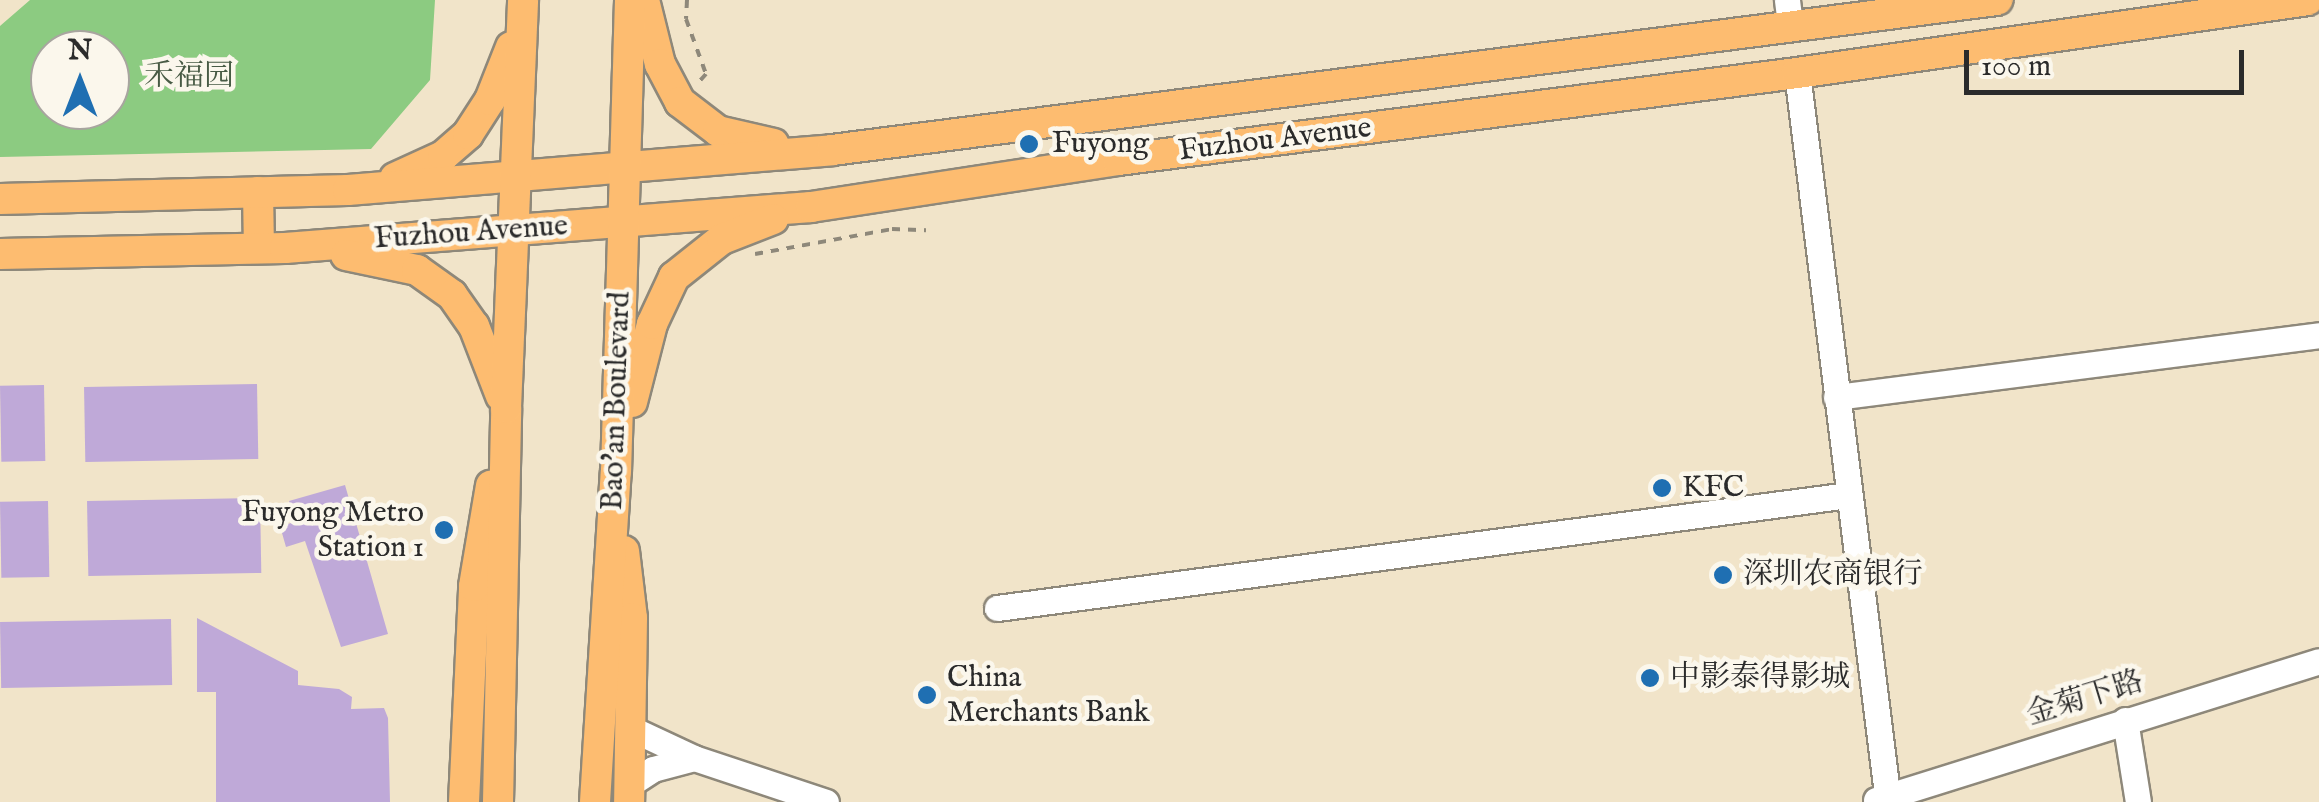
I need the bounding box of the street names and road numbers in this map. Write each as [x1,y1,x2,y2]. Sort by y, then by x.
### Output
street label: Fuzhou Avenue [1177,110,1373,170]
street label: Fuzhou Avenue [373,208,569,258]
street label: Bao'an Boulevard [595,291,639,511]
street label: 金菊下路 [2022,664,2148,734]

